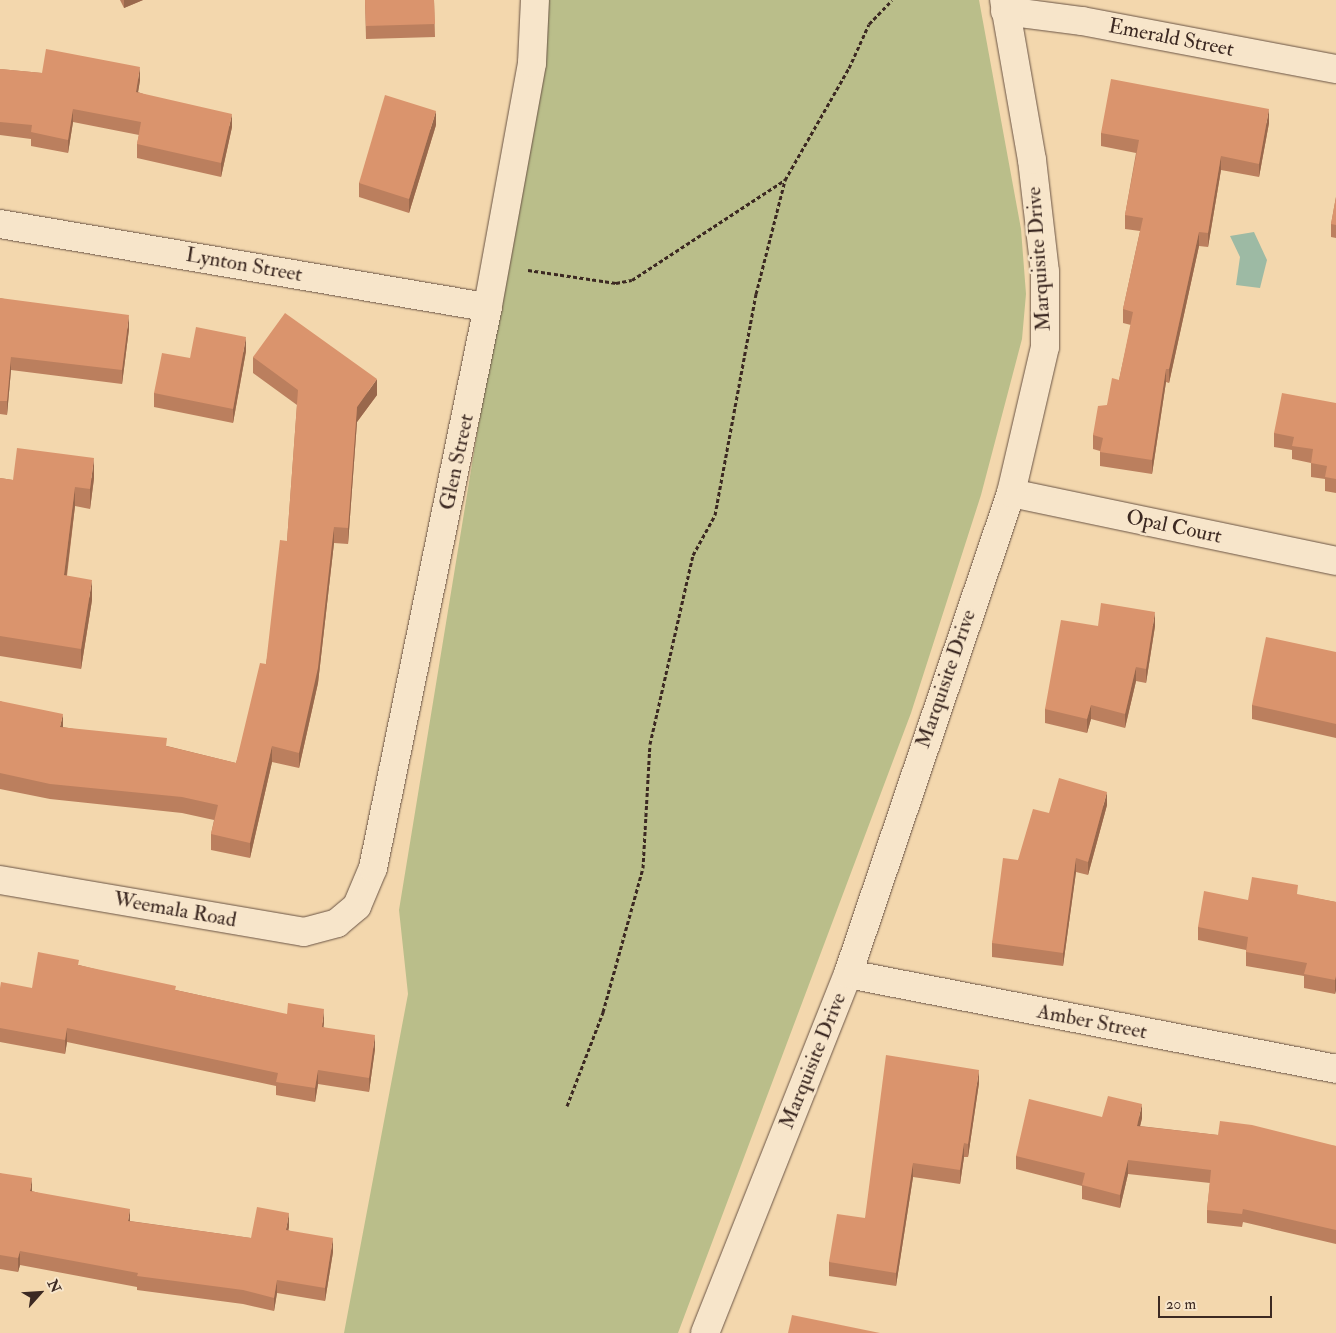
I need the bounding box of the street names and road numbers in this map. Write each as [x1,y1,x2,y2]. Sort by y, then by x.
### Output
street label: Emerald Street [1106,13,1236,63]
street label: Marquisite Drive [1021,186,1057,332]
street label: Lynton Street [184,242,304,288]
street label: Glen Street [435,412,479,512]
street label: Opal Court [1124,505,1224,549]
street label: Marquisite Drive [911,606,981,752]
street label: Weemala Road [112,887,238,933]
street label: Marquisite Drive [774,989,852,1133]
street label: Amber Street [1035,999,1149,1045]

